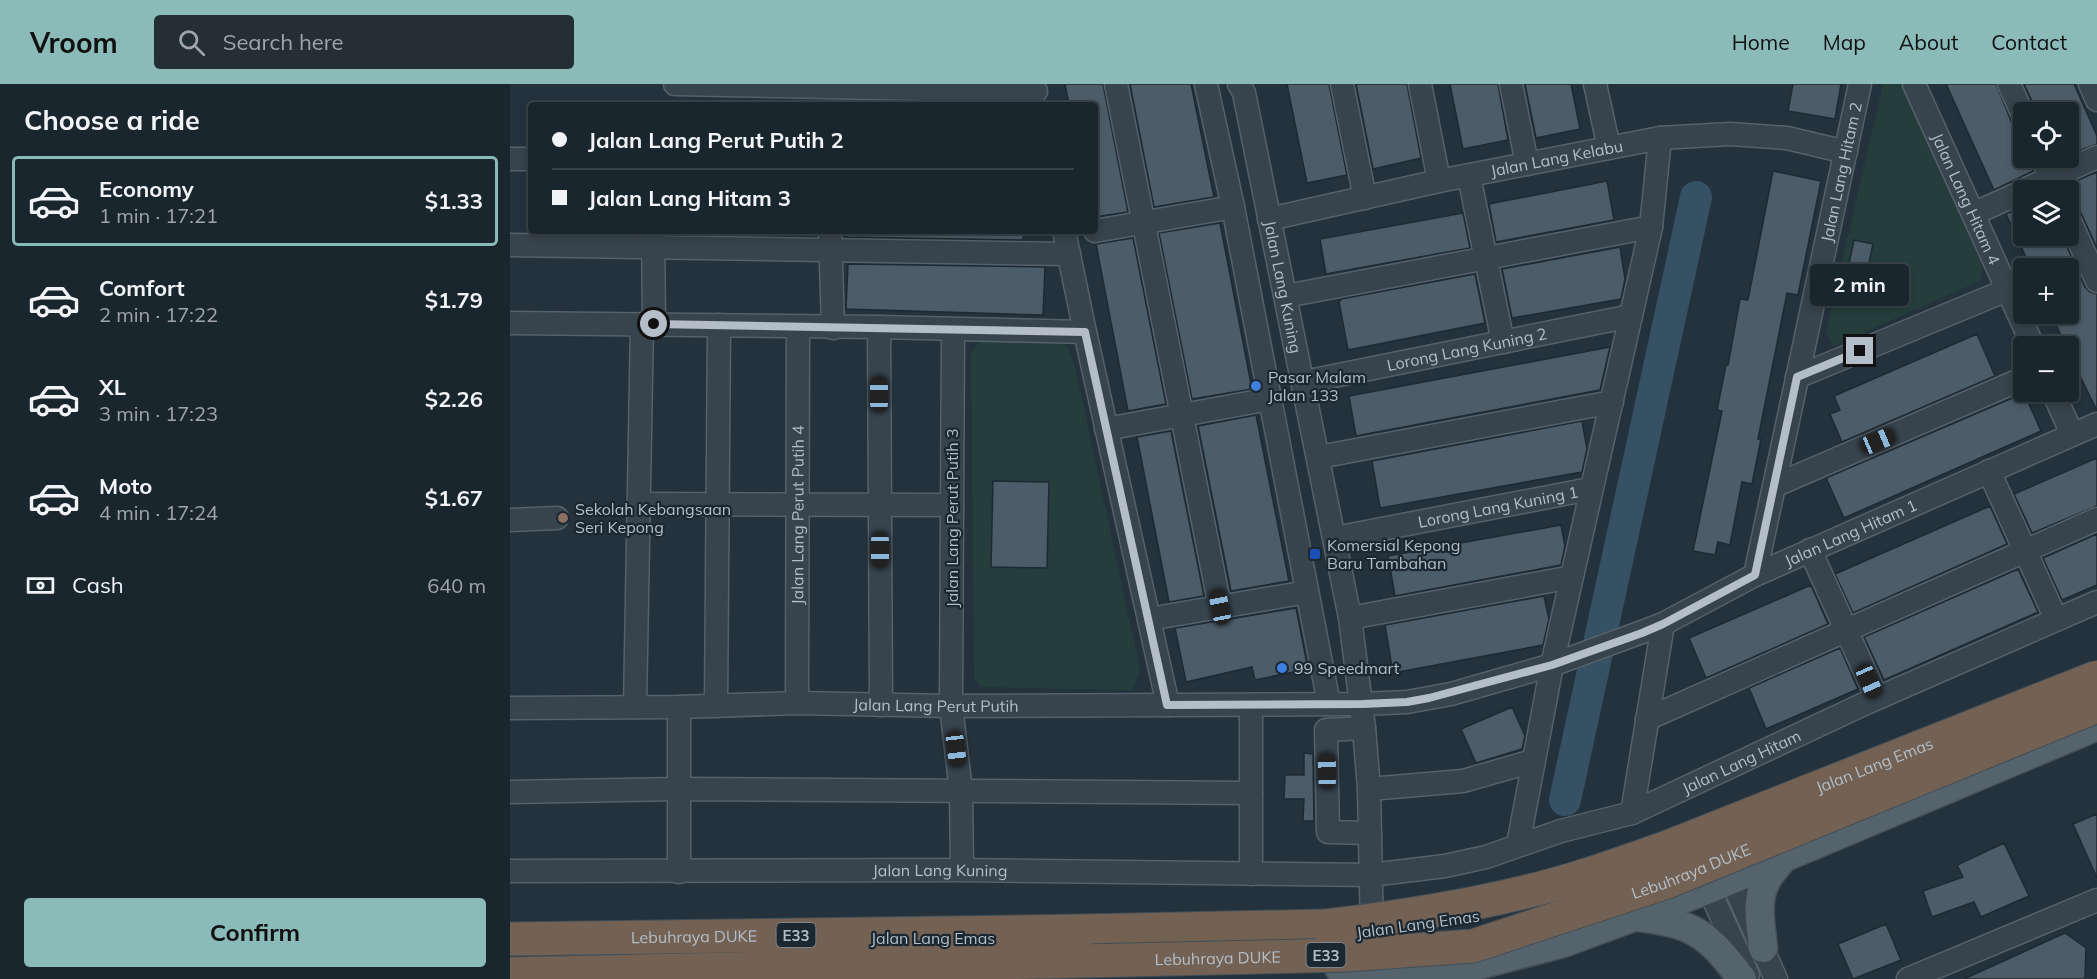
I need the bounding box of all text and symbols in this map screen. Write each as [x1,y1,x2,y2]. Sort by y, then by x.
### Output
search box [154,15,574,69]
text: Vroom [30,25,118,60]
icon: search [175,26,208,59]
text: Search here [223,28,344,56]
text: Home [1732,29,1790,55]
text: Map [1823,29,1866,55]
text: About [1899,29,1958,55]
text: Contact [1991,29,2067,55]
street label: Jalan Lang Hitam 2 [1816,100,1866,244]
map controls [2013,102,2079,402]
button: locate [2013,102,2079,168]
text: Choose a ride [24,103,200,137]
text: Jalan Lang Perut Putih 2 [588,126,844,154]
street label: Jalan Lang Hitam 4 [1928,130,2005,268]
street label: Jalan Lang Kelabu [1489,135,1624,181]
icon: car [27,174,81,228]
text: Economy [99,175,194,203]
button: layers [2013,180,2079,246]
text: Jalan Lang Hitam 3 [588,184,791,212]
text: $1.33 [425,187,483,215]
text: 1 min · 17:21 [99,203,218,228]
street label: Jalan Lang Kuning [1260,219,1306,355]
button: + [2013,258,2079,324]
callout: 2 min [1810,264,1910,306]
text: 2 min [1833,272,1886,297]
icon: car [27,273,81,327]
text: Comfort [99,274,185,302]
text: $1.79 [425,286,483,314]
text: 2 min · 17:22 [99,302,218,327]
route start [640,310,667,337]
street label: Lorong Lang Kuning 2 [1385,323,1548,375]
button: − [2013,336,2079,402]
route end [1846,337,1873,364]
place label: Pasar Malam Jalan 133 [1268,367,1366,405]
icon: car [27,372,81,426]
text: XL [99,373,126,401]
car [870,376,888,412]
marker: Pasar Malam Jalan 133 [1249,379,1263,393]
text: $2.26 [425,385,483,413]
text: 3 min · 17:23 [99,401,218,426]
street label: Jalan Lang Perut Putih 4 [787,425,808,605]
car [1858,426,1898,456]
street label: Jalan Lang Perut Putih 3 [942,428,962,608]
icon: car [27,471,81,525]
text: Moto [99,472,152,500]
street label: Lorong Lang Kuning 1 [1416,482,1580,532]
text: $1.67 [425,484,483,512]
street label: Jalan Lang Hitam 1 [1781,495,1920,571]
place label: Sekolah Kebangsaan Seri Kepong [575,499,731,537]
text: 4 min · 17:24 [99,500,218,525]
marker: Sekolah Kebangsaan Seri Kepong [556,511,570,525]
car [871,532,889,568]
place label: Komersial Kepong Baru Tambahan [1327,535,1460,573]
marker: Komersial Kepong Baru Tambahan [1308,547,1322,561]
icon: cash [24,569,57,602]
text: Cash [72,571,124,599]
text: 640 m [427,573,486,598]
car [1208,588,1232,626]
place label: 99 Speedmart [1294,658,1400,678]
marker: 99 Speedmart [1275,661,1289,675]
car [1853,661,1885,701]
street label: Jalan Lang Perut Putih [853,694,1019,716]
street label: Jalan Lang Hitam [1679,725,1804,798]
car [945,730,967,768]
street label: Jalan Lang Emas [1813,733,1936,797]
car [1318,753,1336,789]
street label: Lebuhraya DUKE [1629,839,1753,903]
street label: Jalan Lang Kuning [873,860,1008,881]
button: Confirm [24,898,486,967]
street label: Jalan Lang Emas [1355,905,1481,943]
road number: E33 [776,923,816,947]
street label: Lebuhraya DUKE [631,926,757,947]
street label: Jalan Lang Emas [871,928,995,948]
road number: E33 [1306,943,1346,967]
street label: Lebuhraya DUKE [1154,946,1281,969]

